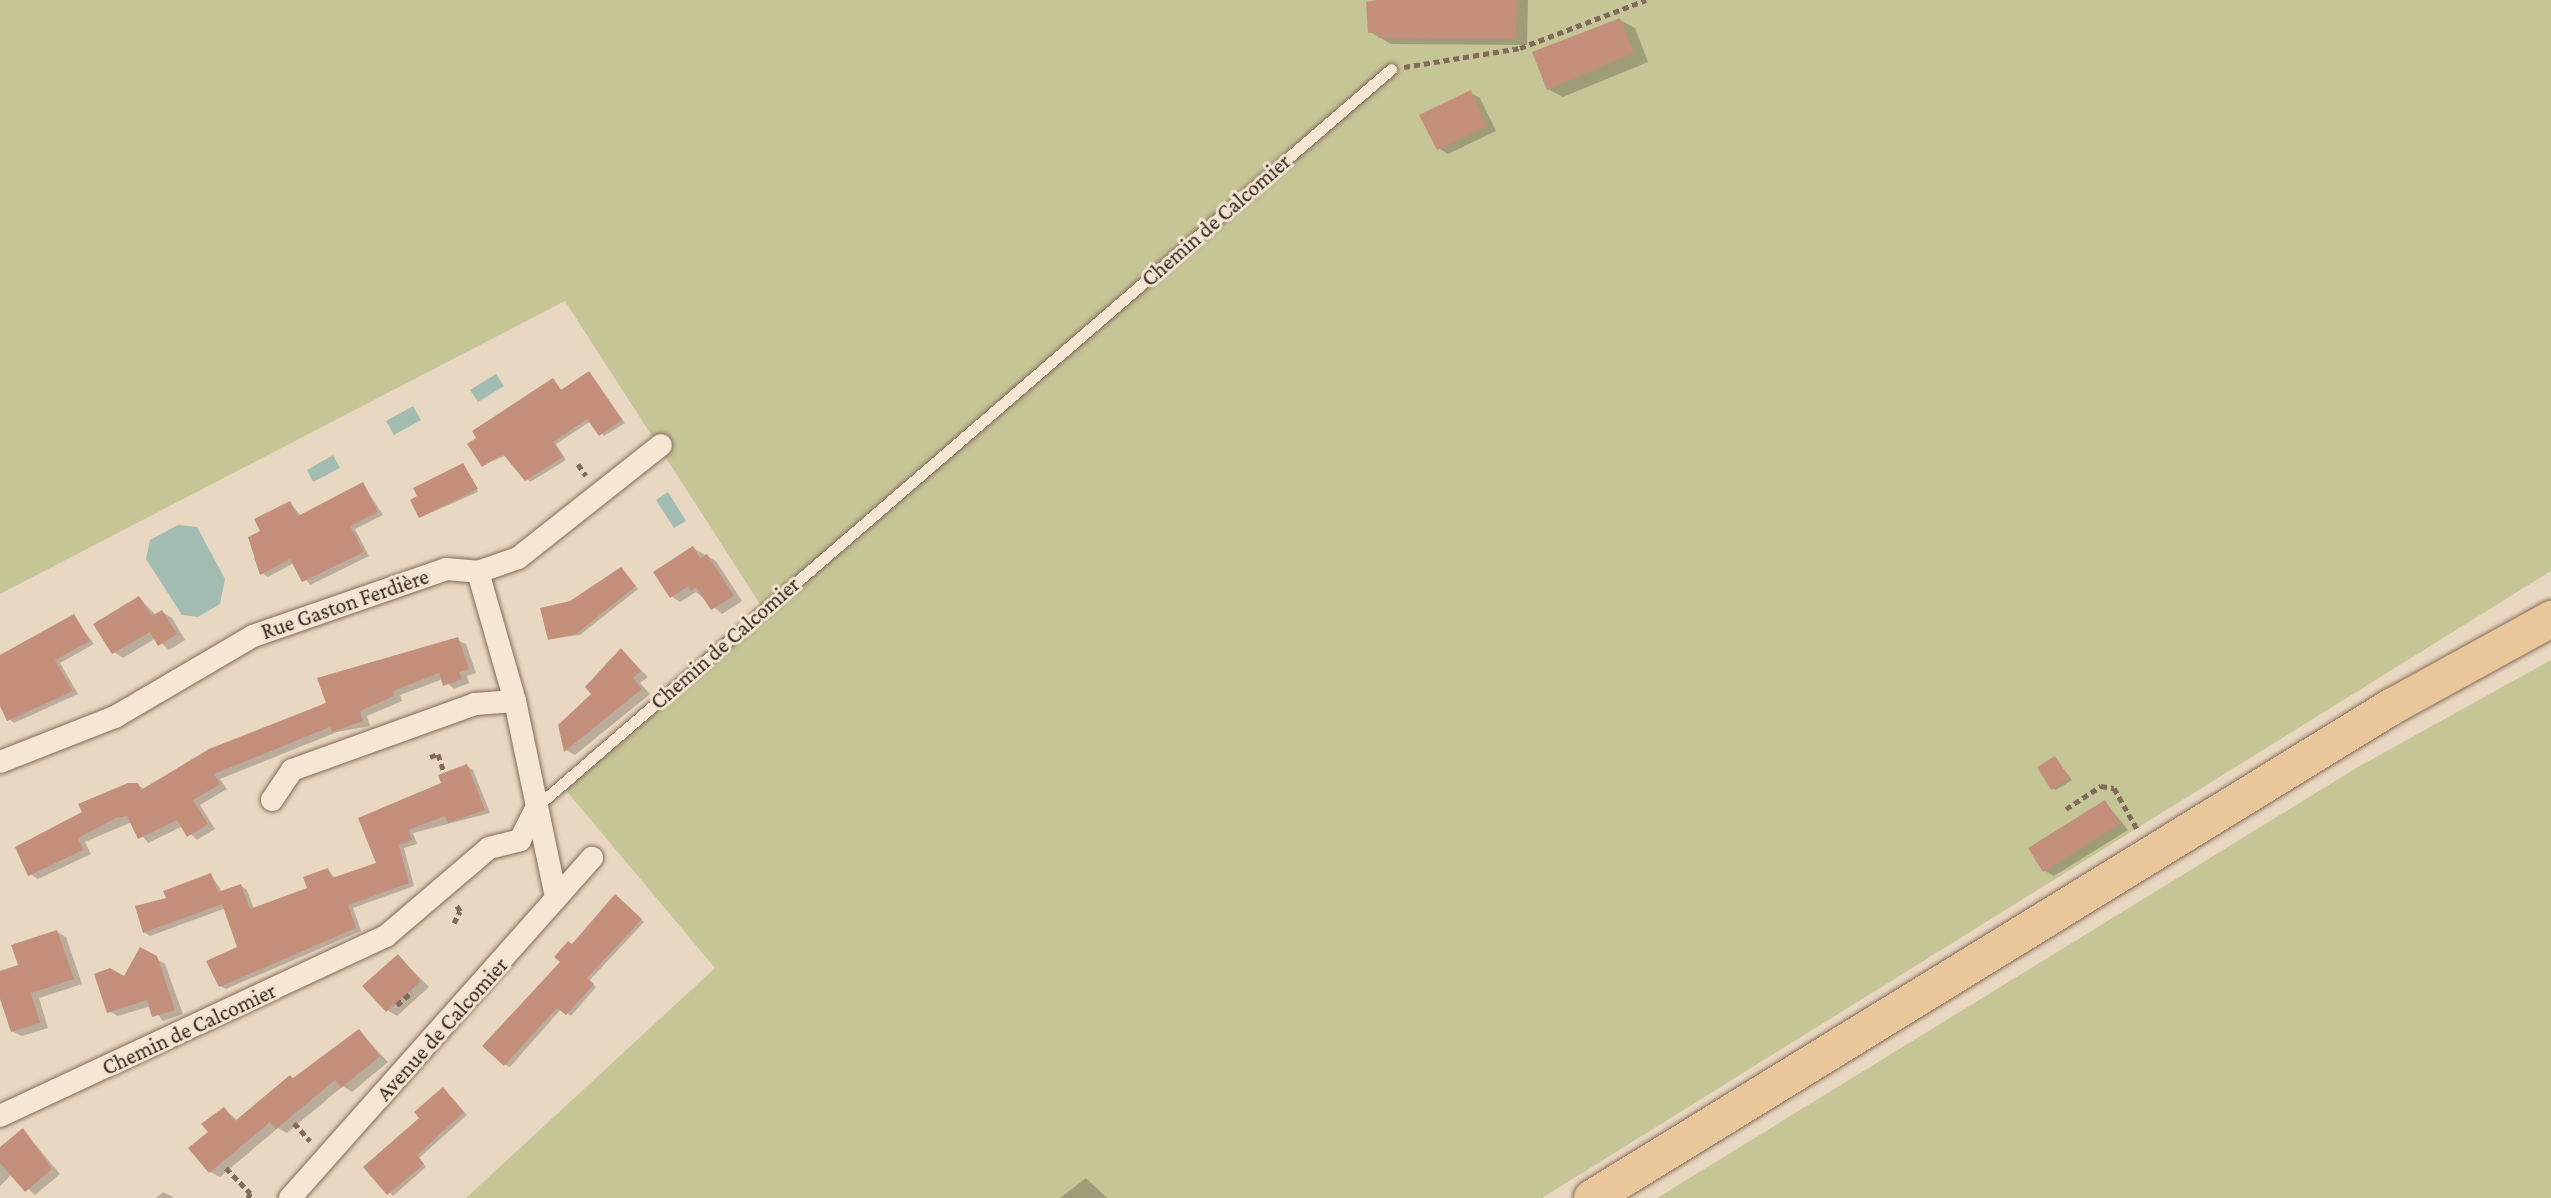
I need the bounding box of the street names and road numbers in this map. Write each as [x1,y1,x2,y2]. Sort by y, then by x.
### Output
street label: Chemin de Calcomier [1136,148,1296,292]
street label: Rue Gaston Ferdière [258,563,432,645]
street label: Chemin de Calcomier [645,571,805,715]
street label: Avenue de Calcomier [371,952,513,1106]
street label: Chemin de Calcomier [98,977,280,1081]

